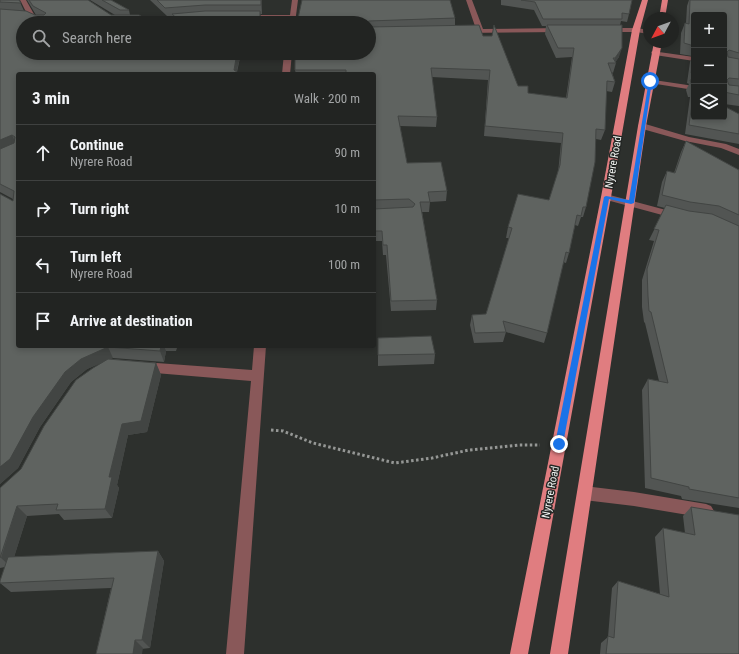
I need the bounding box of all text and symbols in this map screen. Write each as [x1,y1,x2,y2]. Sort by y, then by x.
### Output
north arrow [643,12,679,48]
map controls [691,12,727,120]
button: + [691,12,727,48]
search box [16,16,376,60]
icon: search [30,27,52,49]
text: Search here [62,29,132,47]
button: − [691,48,727,84]
route start [641,72,659,90]
button: layers [691,84,727,120]
text: 3 min [32,88,70,108]
text: Walk · 200 m [294,91,360,106]
street label: Nyrere Road [603,135,624,189]
text: Continue [70,136,124,154]
icon: ahead [32,142,54,164]
text: 90 m [334,145,360,160]
text: Nyrere Road [70,154,132,169]
icon: right [32,198,54,220]
text: Turn right [70,200,129,218]
text: 10 m [334,201,360,216]
text: Turn left [70,248,121,266]
icon: left [32,254,54,276]
text: 100 m [328,257,360,272]
text: Nyrere Road [70,266,132,281]
icon: arrive [32,310,54,332]
text: Arrive at destination [70,312,193,330]
route end [550,435,568,453]
street label: Nyrere Road [539,465,562,519]

